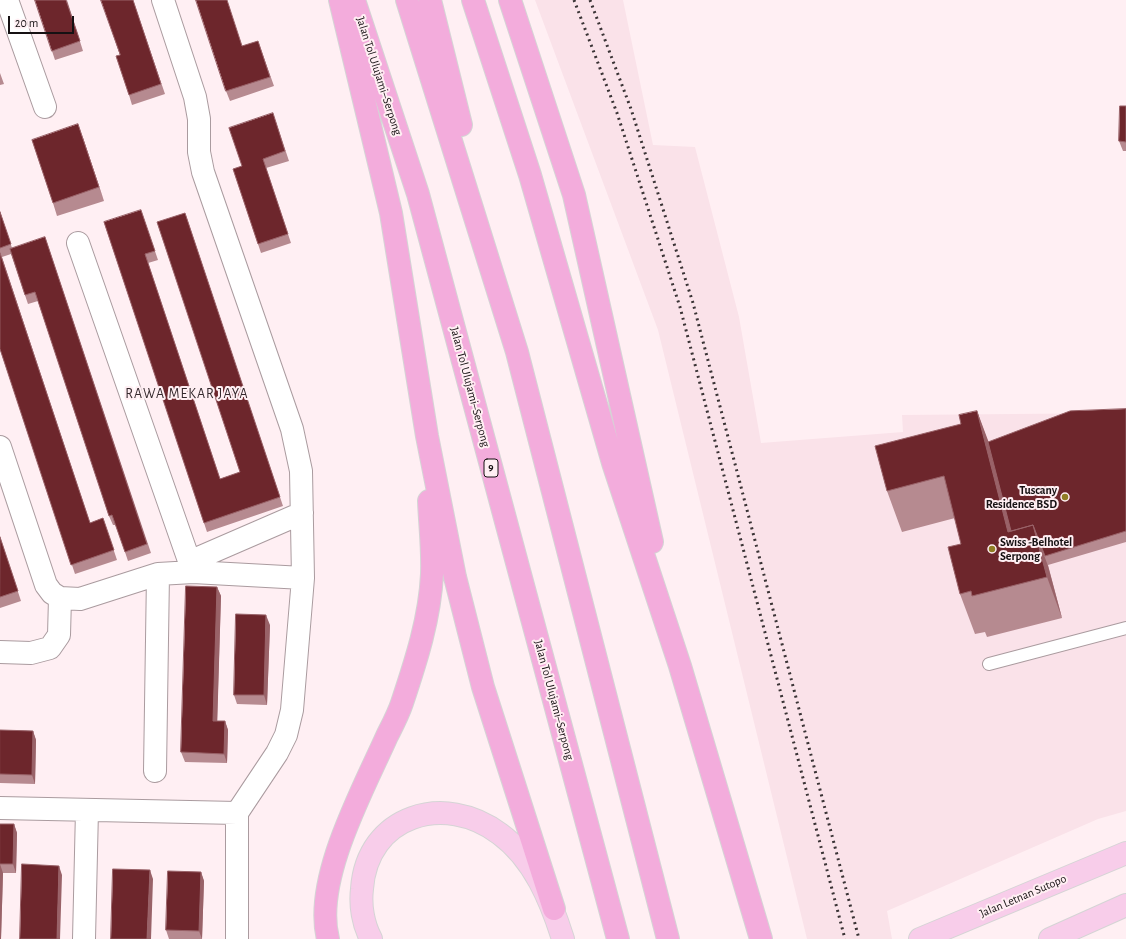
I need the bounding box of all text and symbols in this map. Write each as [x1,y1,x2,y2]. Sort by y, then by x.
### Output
scale bar [10,8,76,34]
street label: Jalan Tol Ulujami–Serpong [353,15,405,137]
text: 20 m [15,17,38,29]
street label: Jalan Tol Ulujami–Serpong [447,325,493,449]
district label: RAWA MEKAR JAYA [125,386,249,402]
road number: 9 [484,459,498,477]
place label: Tuscany Residence BSD [986,483,1057,511]
marker: Tuscany Residence BSD [1060,492,1070,502]
place label: Swiss -Belhotel Serpong [1000,535,1072,563]
marker: Swiss -Belhotel Serpong [987,544,997,554]
street label: Jalan Tol Ulujami–Serpong [531,638,577,762]
street label: Jalan Letnan Sutopo [977,871,1069,921]

